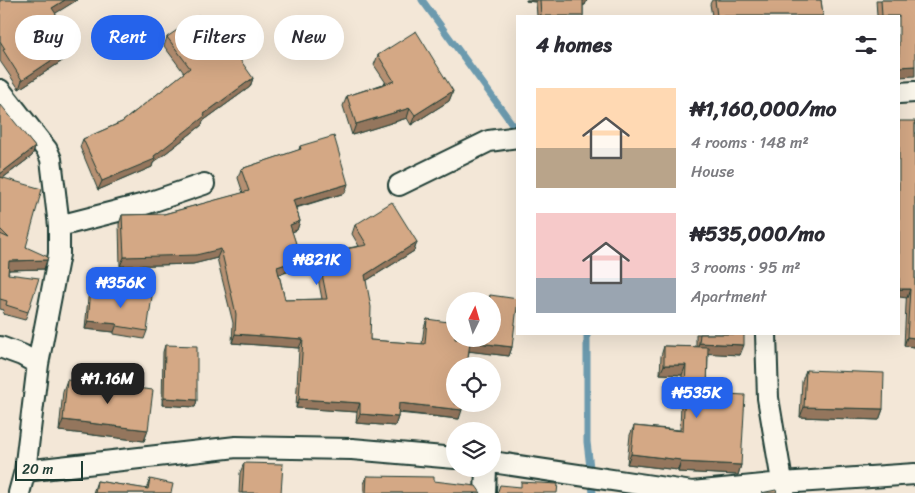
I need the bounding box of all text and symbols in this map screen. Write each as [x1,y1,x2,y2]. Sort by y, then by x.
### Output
chip: Buy [15,15,81,60]
chip: Rent [91,15,165,60]
chip: Filters [175,15,264,60]
chip: New [274,15,344,60]
text: 4 homes [536,26,612,64]
icon: filters [852,31,880,59]
text: ₦1,160,000/mo [691,90,837,128]
icon: home [576,108,636,168]
text: 4 rooms · 148 m² [691,128,809,157]
text: House [691,157,734,186]
text: ₦535,000/mo [691,215,825,253]
icon: home [576,233,636,293]
pin: ₦821K [282,244,352,286]
text: ₦821K [294,245,340,274]
text: 3 rooms · 95 m² [691,253,801,282]
pin: ₦356K [86,266,156,309]
text: ₦356K [97,268,145,297]
text: Apartment [691,282,767,311]
north arrow [446,292,501,348]
map controls [446,292,501,477]
button: locate [446,357,501,412]
pin: ₦1.16M [67,362,149,405]
text: ₦1.16M [82,364,134,393]
pin: ₦535K [662,376,732,419]
text: ₦535K [673,378,721,407]
button: layers [446,422,501,477]
text: 20 m [22,457,53,482]
scale bar [15,458,82,481]

